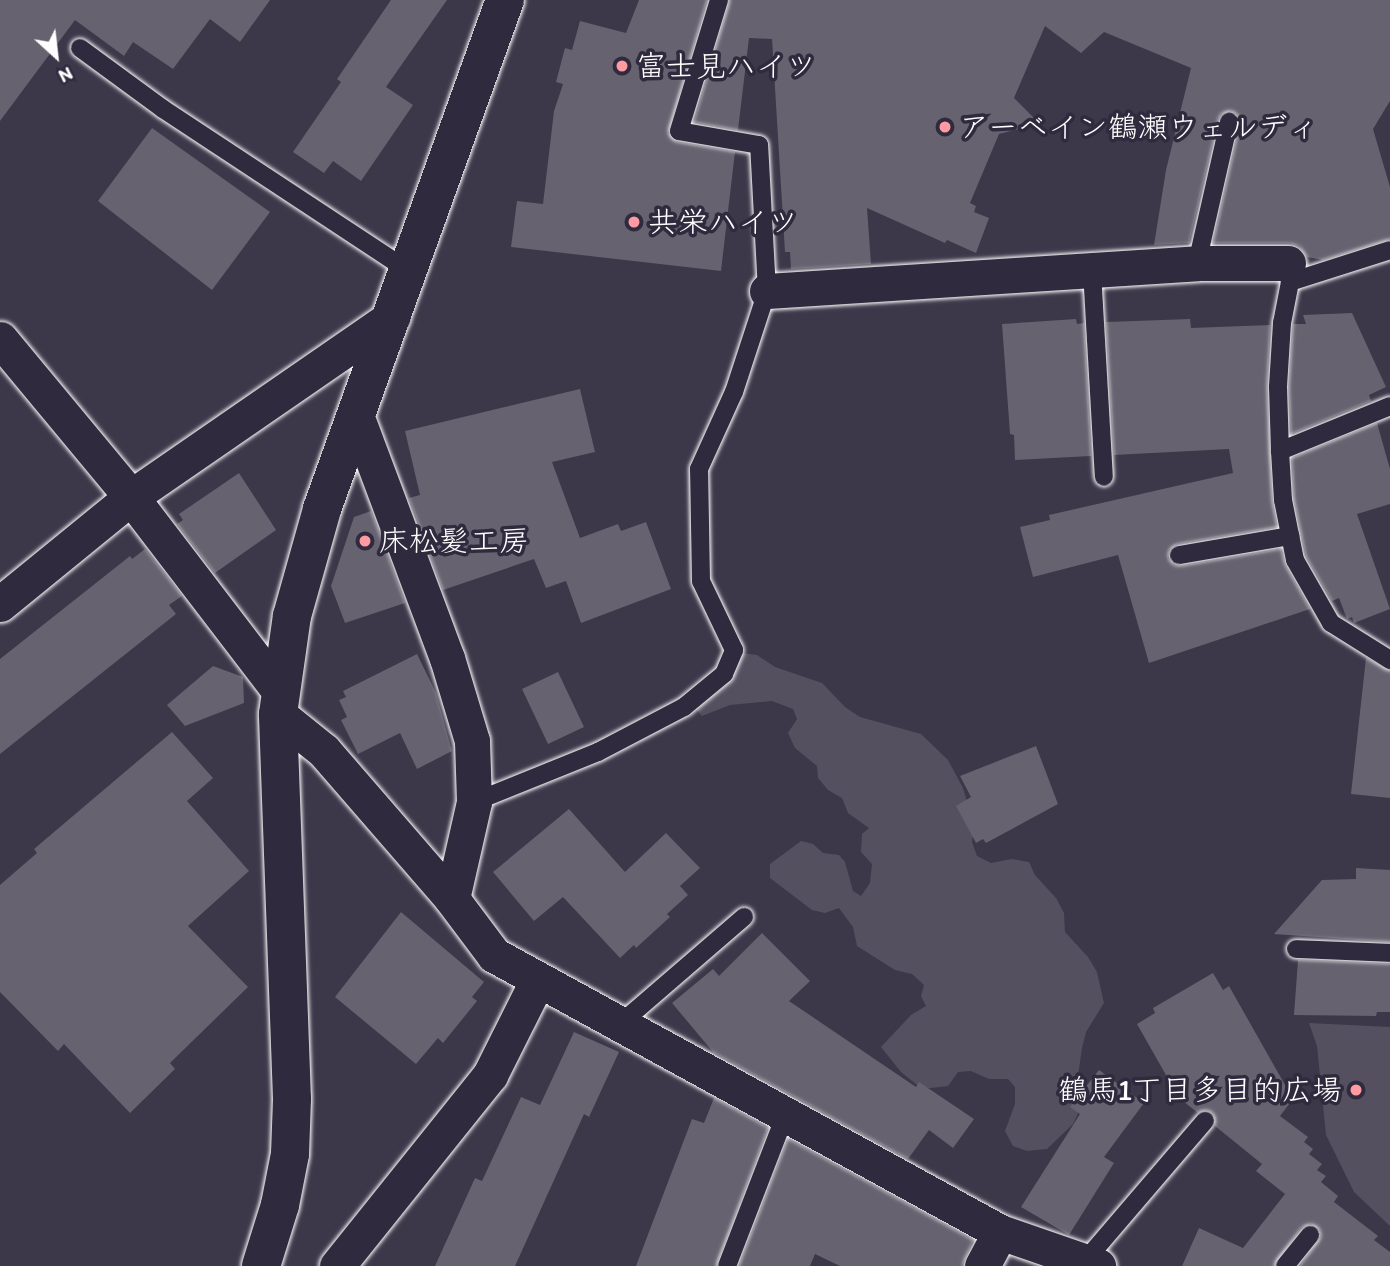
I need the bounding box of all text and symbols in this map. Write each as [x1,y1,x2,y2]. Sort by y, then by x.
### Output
north arrow [21,21,91,91]
place label: 富士見ハイツ [636,48,816,84]
marker: 富士見ハイツ [614,58,630,74]
text: N [55,62,77,88]
place label: アーベイン鶴瀬ウェルディ [959,109,1318,145]
marker: アーベイン鶴瀬ウェルディ [937,119,953,135]
place label: 共栄ハイツ [648,204,798,240]
marker: 共栄ハイツ [626,214,642,230]
place label: 床松髪工房 [379,523,529,559]
marker: 床松髪工房 [357,533,373,549]
place label: 鶴馬1丁目多目的広場 [1058,1072,1342,1108]
marker: 鶴馬1丁目多目的広場 [1348,1082,1364,1098]

